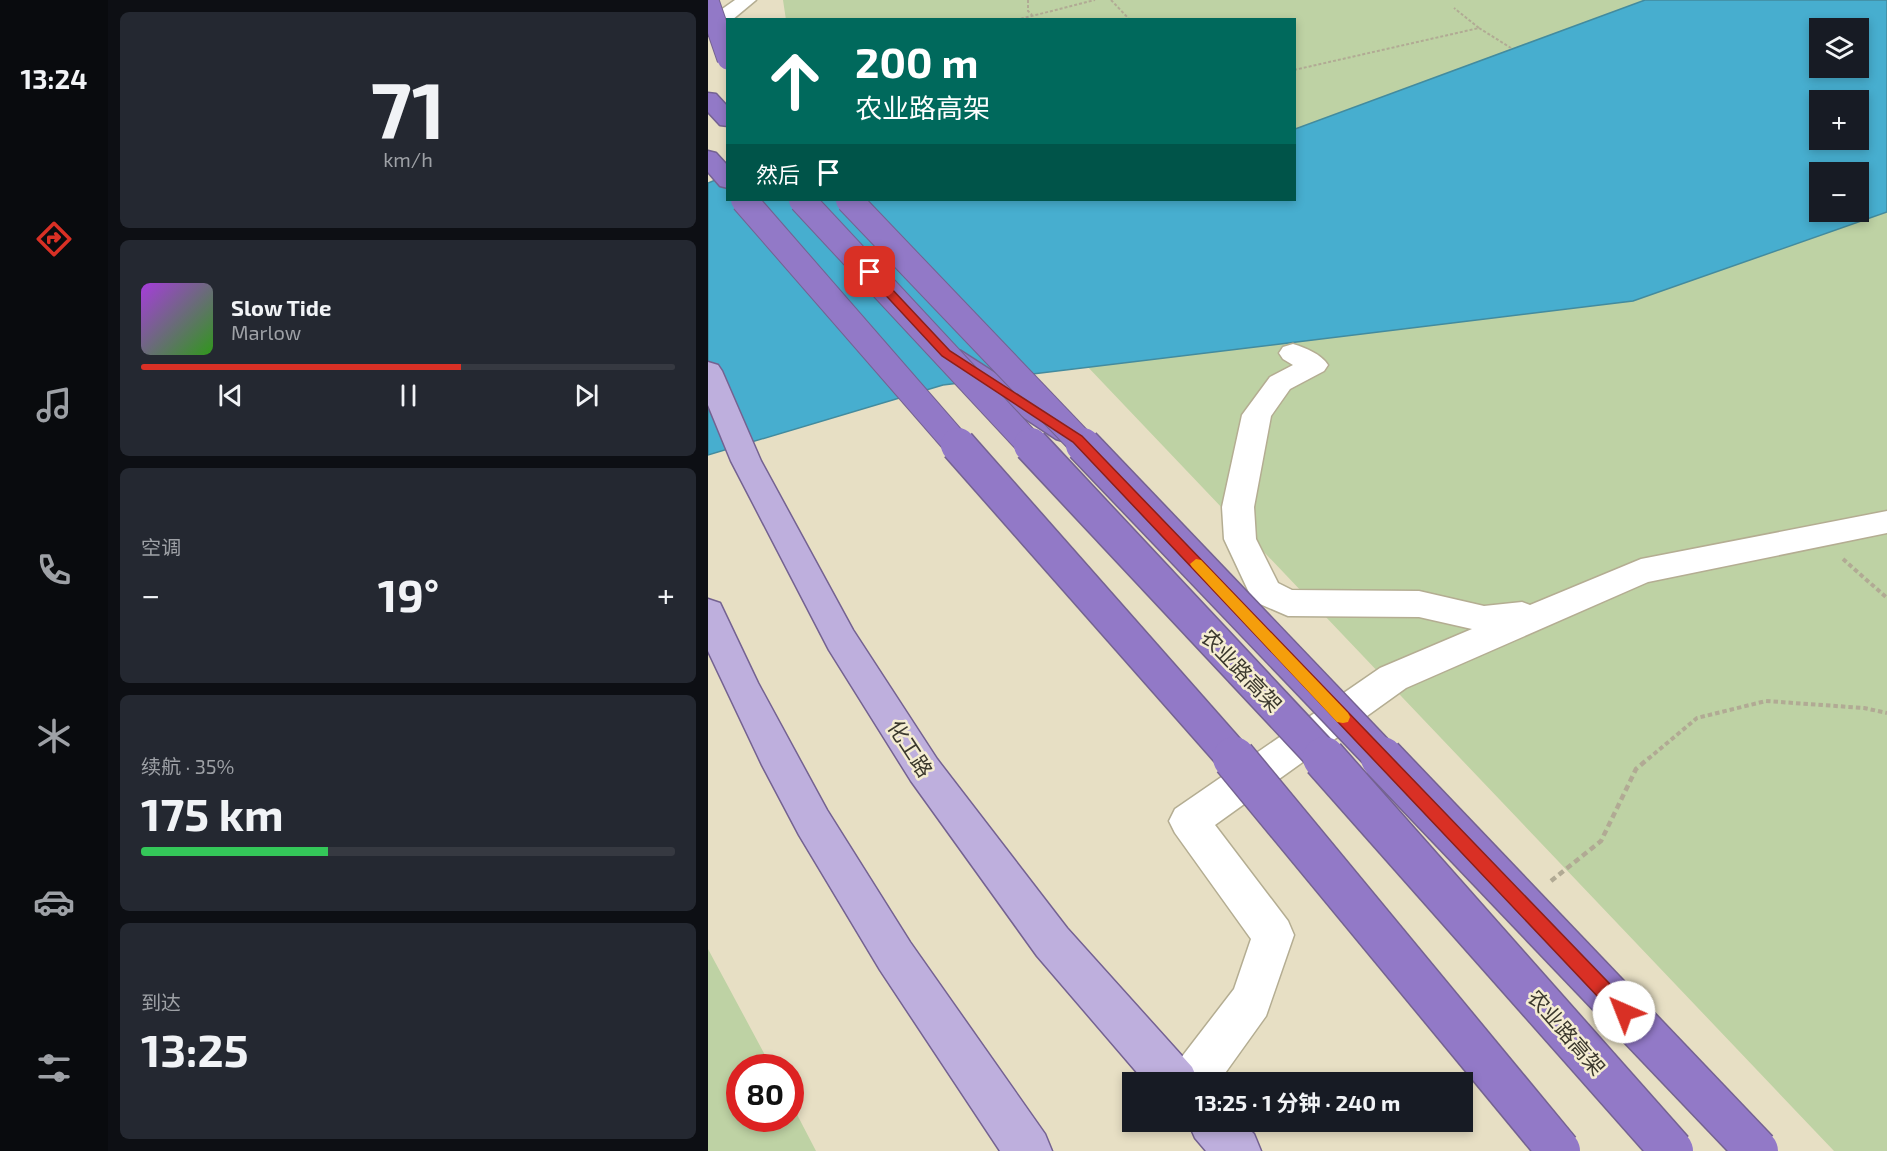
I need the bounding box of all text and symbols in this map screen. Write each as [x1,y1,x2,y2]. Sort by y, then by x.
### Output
map controls [1809,18,1869,222]
button: layers [1809,18,1869,78]
text: 200 m [855,36,978,86]
icon: ahead [756,42,834,120]
text: 71 [371,61,445,155]
text: 13:24 [21,62,87,94]
button: + [1809,90,1869,150]
text: 农业路高架 [855,91,990,123]
text: km/h [383,147,433,171]
icon: arrive [812,156,845,189]
text: 然后 [756,161,800,187]
button: − [1809,162,1869,222]
icon: directions [33,218,75,260]
pin [844,246,895,297]
icon: arrive [853,255,886,288]
text: Slow Tide [231,294,331,320]
text: Marlow [231,320,301,344]
icon: previous [214,379,247,412]
icon: pause [392,379,425,412]
icon: next [570,379,603,412]
icon: music [33,384,75,426]
text: 空调 [141,535,181,559]
icon: phone [33,549,75,591]
text: 19° [378,567,439,621]
text: − [141,574,160,614]
text: + [657,574,675,614]
street label: 农业路高架 [1197,624,1287,716]
icon: climate [33,715,75,757]
street label: 化工路 [883,715,939,781]
text: 续航 · 35% [141,754,234,778]
text: 175 km [141,786,284,840]
icon: car [33,881,75,923]
position arrow [1592,980,1656,1044]
street label: 农业路高架 [1523,984,1611,1080]
text: 到达 [141,990,181,1014]
text: 13:25 [141,1022,249,1076]
icon: filters [33,1047,75,1089]
speed limit sign: 80 [726,1054,804,1132]
text: 13:25 · 1 分钟 · 240 m [1195,1089,1400,1115]

